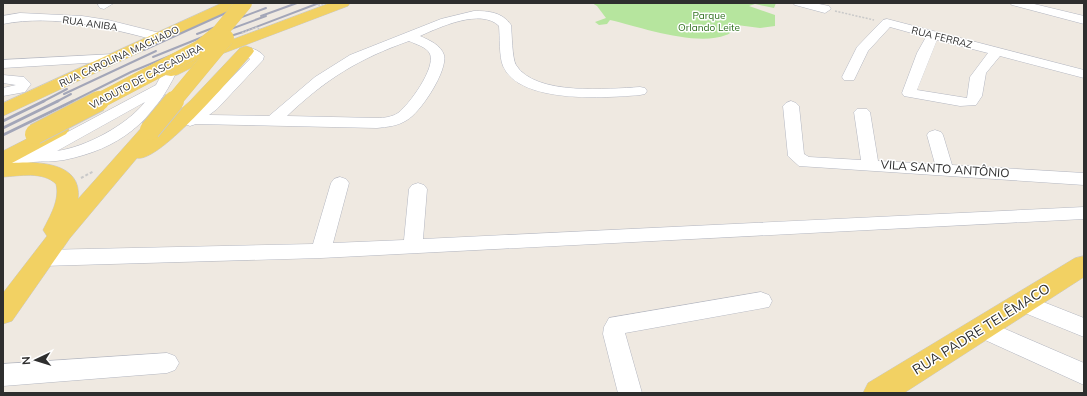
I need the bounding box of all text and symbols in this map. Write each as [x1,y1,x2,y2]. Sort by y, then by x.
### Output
park label: Parque Orlando Leite [678,9,740,34]
street label: RUA ANIBA [61,13,119,34]
street label: RUA CAROLINA MACHADO [57,23,182,90]
street label: RUA FERRAZ [910,24,974,51]
street label: VIADUTO DE CASCADURA [87,41,206,112]
street label: VILA SANTO ANTÔNIO [880,157,1010,180]
street label: RUA PADRE TELÊMACO [909,279,1053,379]
north arrow [16,340,56,380]
text: N [19,356,33,365]

